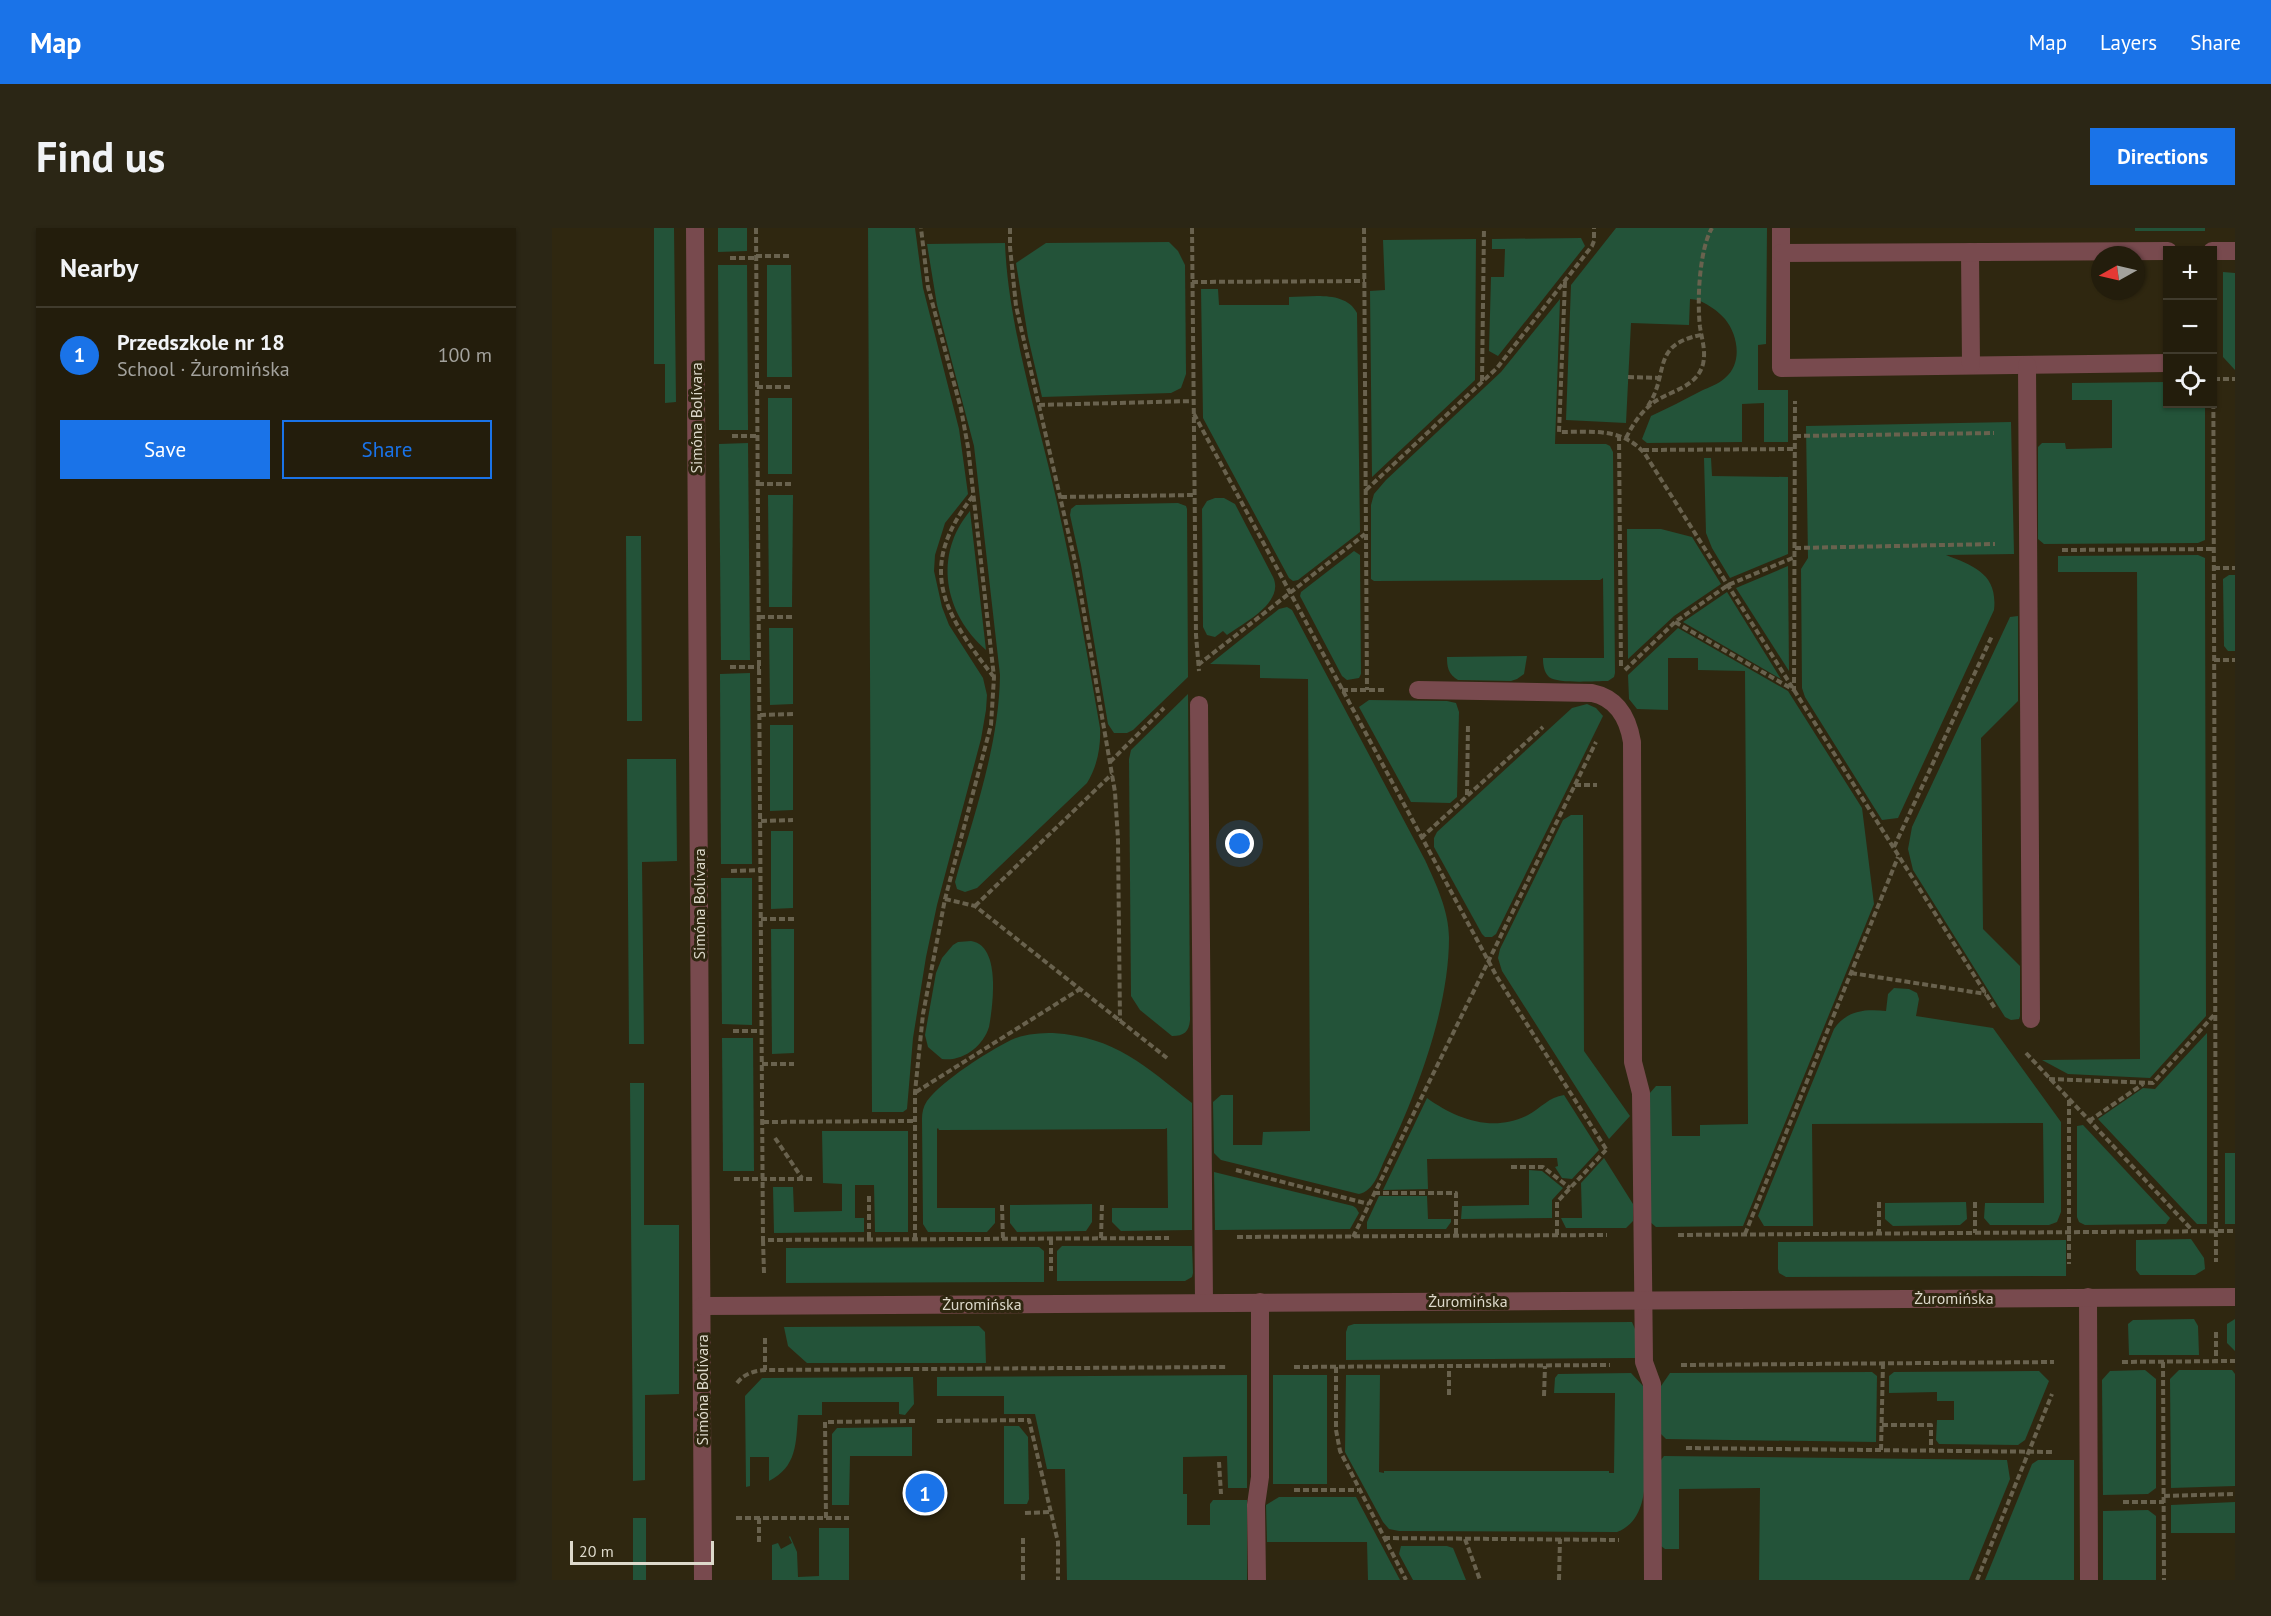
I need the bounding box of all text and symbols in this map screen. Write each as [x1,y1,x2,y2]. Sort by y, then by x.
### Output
text: Map [30,24,81,61]
text: Map [2029,29,2067,56]
text: Layers [2100,29,2157,56]
text: Share [2190,29,2241,56]
button: Directions [2090,128,2235,185]
text: Find us [36,129,165,184]
north arrow [2091,246,2145,300]
map controls [2163,246,2217,408]
button: + [2163,246,2217,300]
text: Nearby [60,251,138,284]
button: − [2163,300,2217,354]
text: Przedszkole nr 18 [117,328,285,356]
text: 1 [74,342,85,368]
text: 100 m [438,342,492,368]
button: locate [2163,354,2217,408]
text: School · Żuromińska [117,356,290,382]
street label: Simóna Bolívara [686,362,706,474]
button: Save [60,420,270,479]
button: Share [282,420,492,479]
your location [1225,829,1254,858]
street label: Simóna Bolívara [689,848,709,960]
street label: Żuromińska [1914,1288,1994,1308]
street label: Żuromińska [1428,1291,1508,1311]
street label: Żuromińska [942,1294,1022,1314]
street label: Simóna Bolívara [692,1334,712,1446]
pin: 1 [906,1470,944,1516]
scale bar [570,1538,714,1566]
text: 20 m [579,1541,614,1561]

